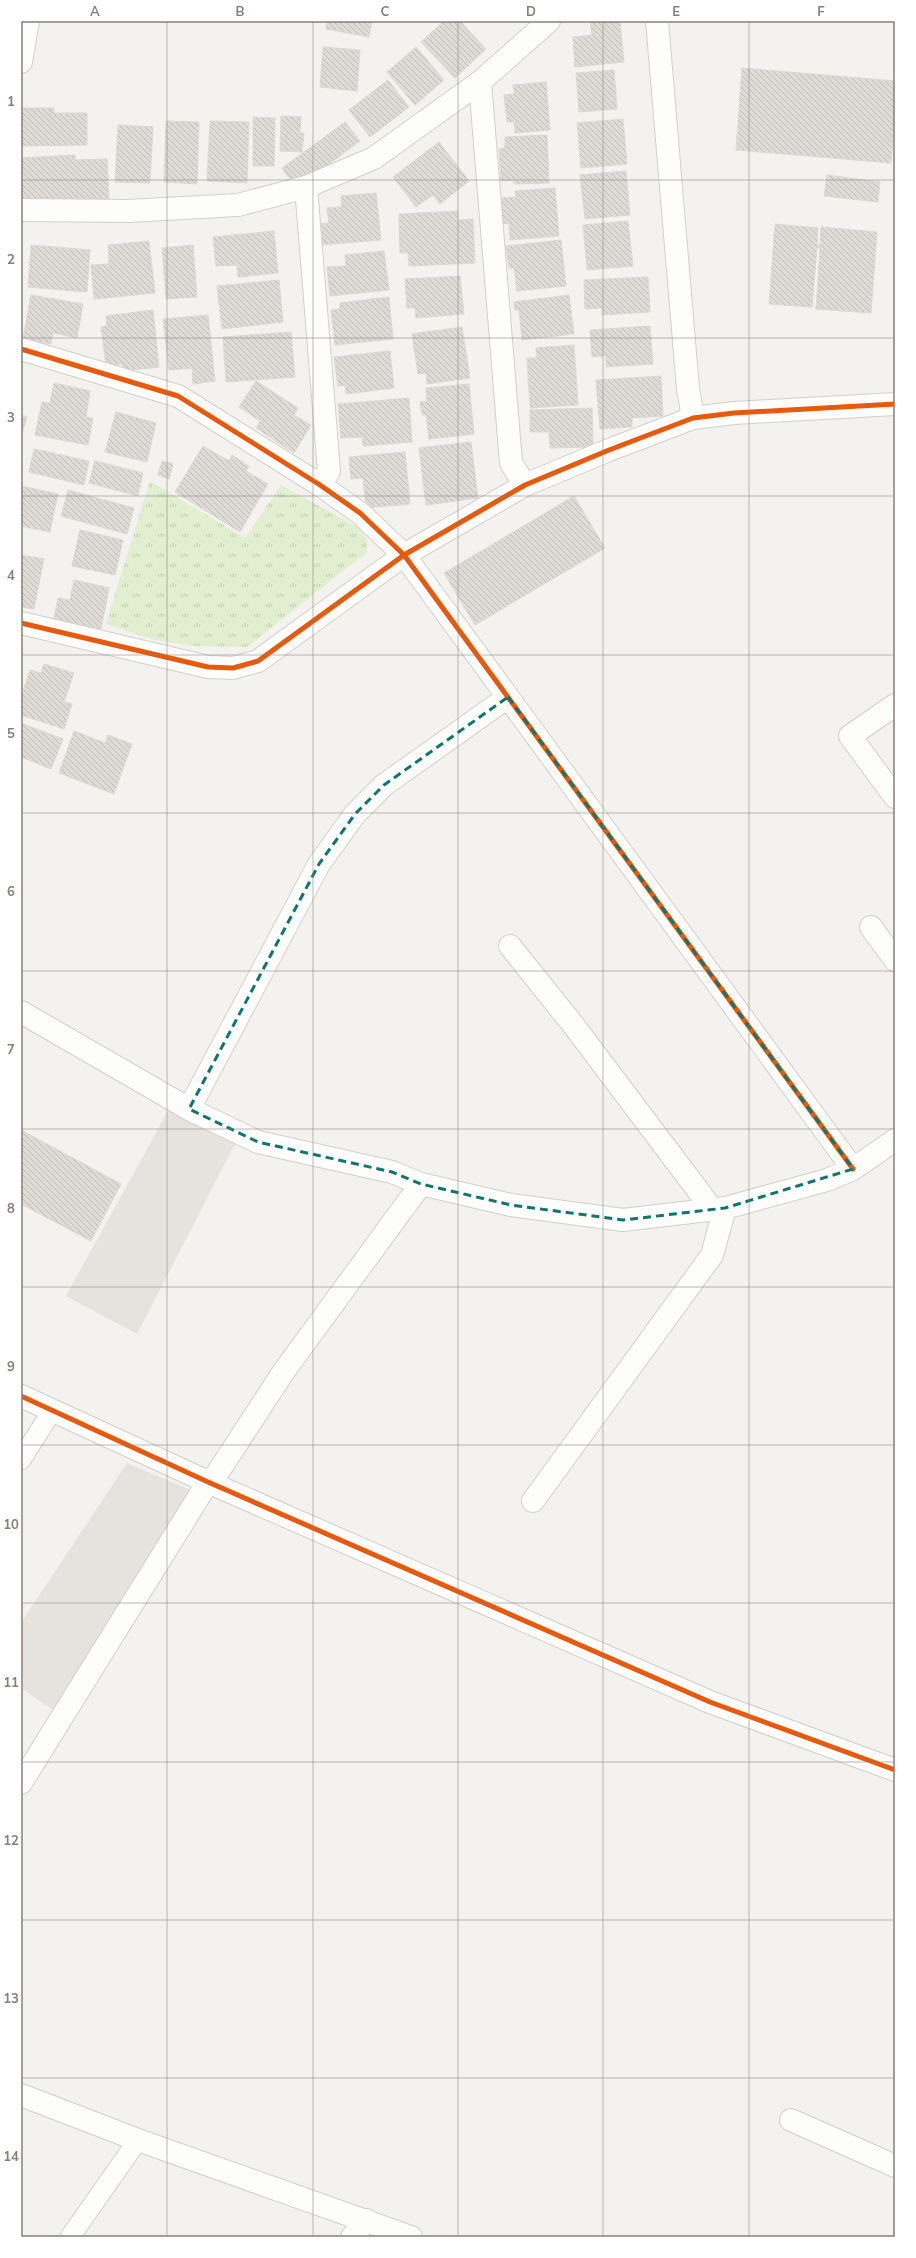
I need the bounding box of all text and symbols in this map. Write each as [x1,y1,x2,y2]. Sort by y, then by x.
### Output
text: A [90,3,100,19]
text: B [236,3,245,19]
text: C [381,3,390,19]
text: D [526,3,536,19]
text: E [672,3,680,19]
text: F [817,3,825,19]
text: 1 [7,93,15,109]
text: 2 [7,251,15,267]
text: 3 [7,409,15,425]
text: 4 [7,567,15,583]
text: 5 [7,725,15,741]
text: 6 [7,883,15,899]
text: 7 [7,1041,15,1057]
text: 8 [7,1200,15,1216]
text: 9 [7,1358,15,1374]
text: 10 [3,1516,19,1532]
text: 11 [3,1674,19,1690]
text: 12 [3,1832,19,1848]
text: 13 [3,1990,19,2006]
text: 14 [3,2148,19,2164]

